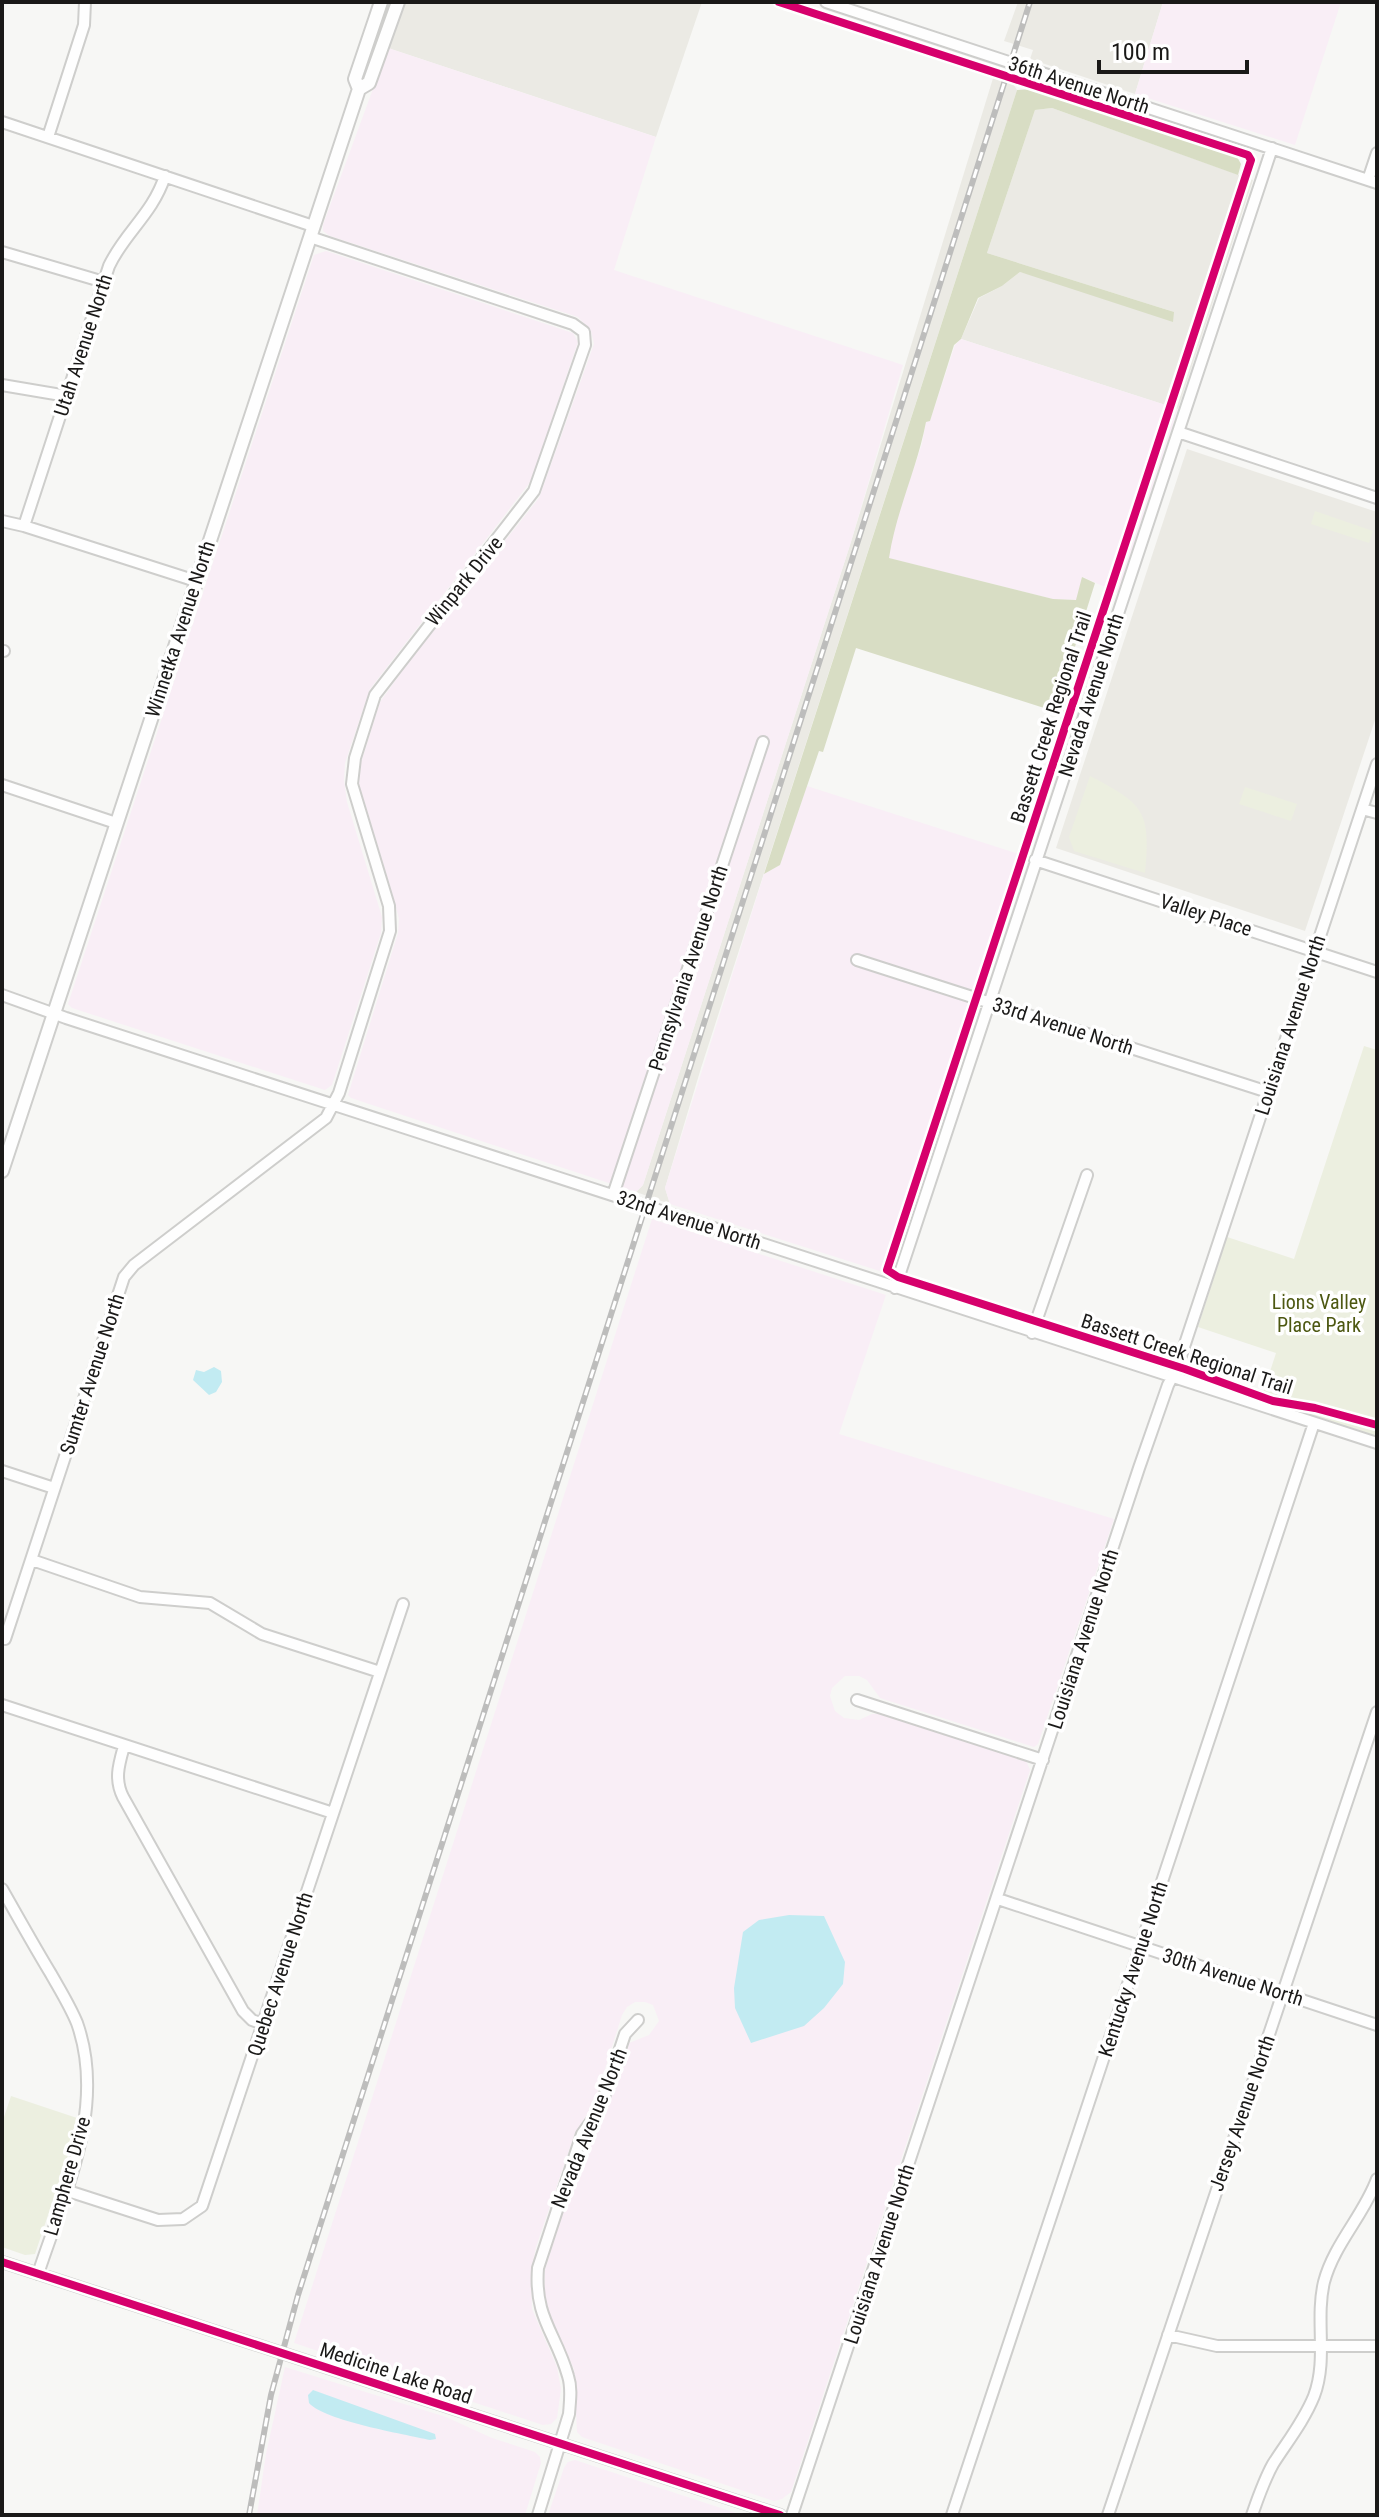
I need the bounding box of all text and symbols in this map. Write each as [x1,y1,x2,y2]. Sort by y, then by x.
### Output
scale bar [1099,24,1247,74]
text: 100 m [1111,38,1170,66]
street label: 36th Avenue North [1006,51,1152,119]
street label: Utah Avenue North [49,271,117,419]
street label: Winpark Drive [421,531,507,631]
street label: Winnetka Avenue North [140,538,220,720]
street label: Bassett Creek Regional Trail [1005,608,1097,826]
street label: Nevada Avenue North [1053,610,1129,780]
street label: Pennsylvania Avenue North [643,862,733,1074]
street label: Valley Place [1157,889,1255,941]
street label: Louisiana Avenue North [1250,932,1330,1118]
street label: 33rd Avenue North [989,992,1137,1060]
street label: 32nd Avenue North [614,1185,764,1255]
street label: Sumter Avenue North [55,1290,129,1458]
park label: Lions Valley Place Park [1272,1290,1366,1337]
street label: Bassett Creek Regional Trail [1078,1308,1296,1400]
street label: Louisiana Avenue North [1043,1546,1123,1732]
street label: Kentucky Avenue North [1093,1878,1173,2060]
street label: Quebec Avenue North [242,1889,318,2059]
street label: 30th Avenue North [1160,1943,1306,2011]
street label: Jersey Avenue North [1204,2032,1280,2194]
street label: Nevada Avenue North [546,2044,632,2212]
street label: Lamphere Drive [39,2114,95,2238]
street label: Louisiana Avenue North [839,2161,919,2347]
street label: Medicine Lake Road [317,2337,475,2409]

